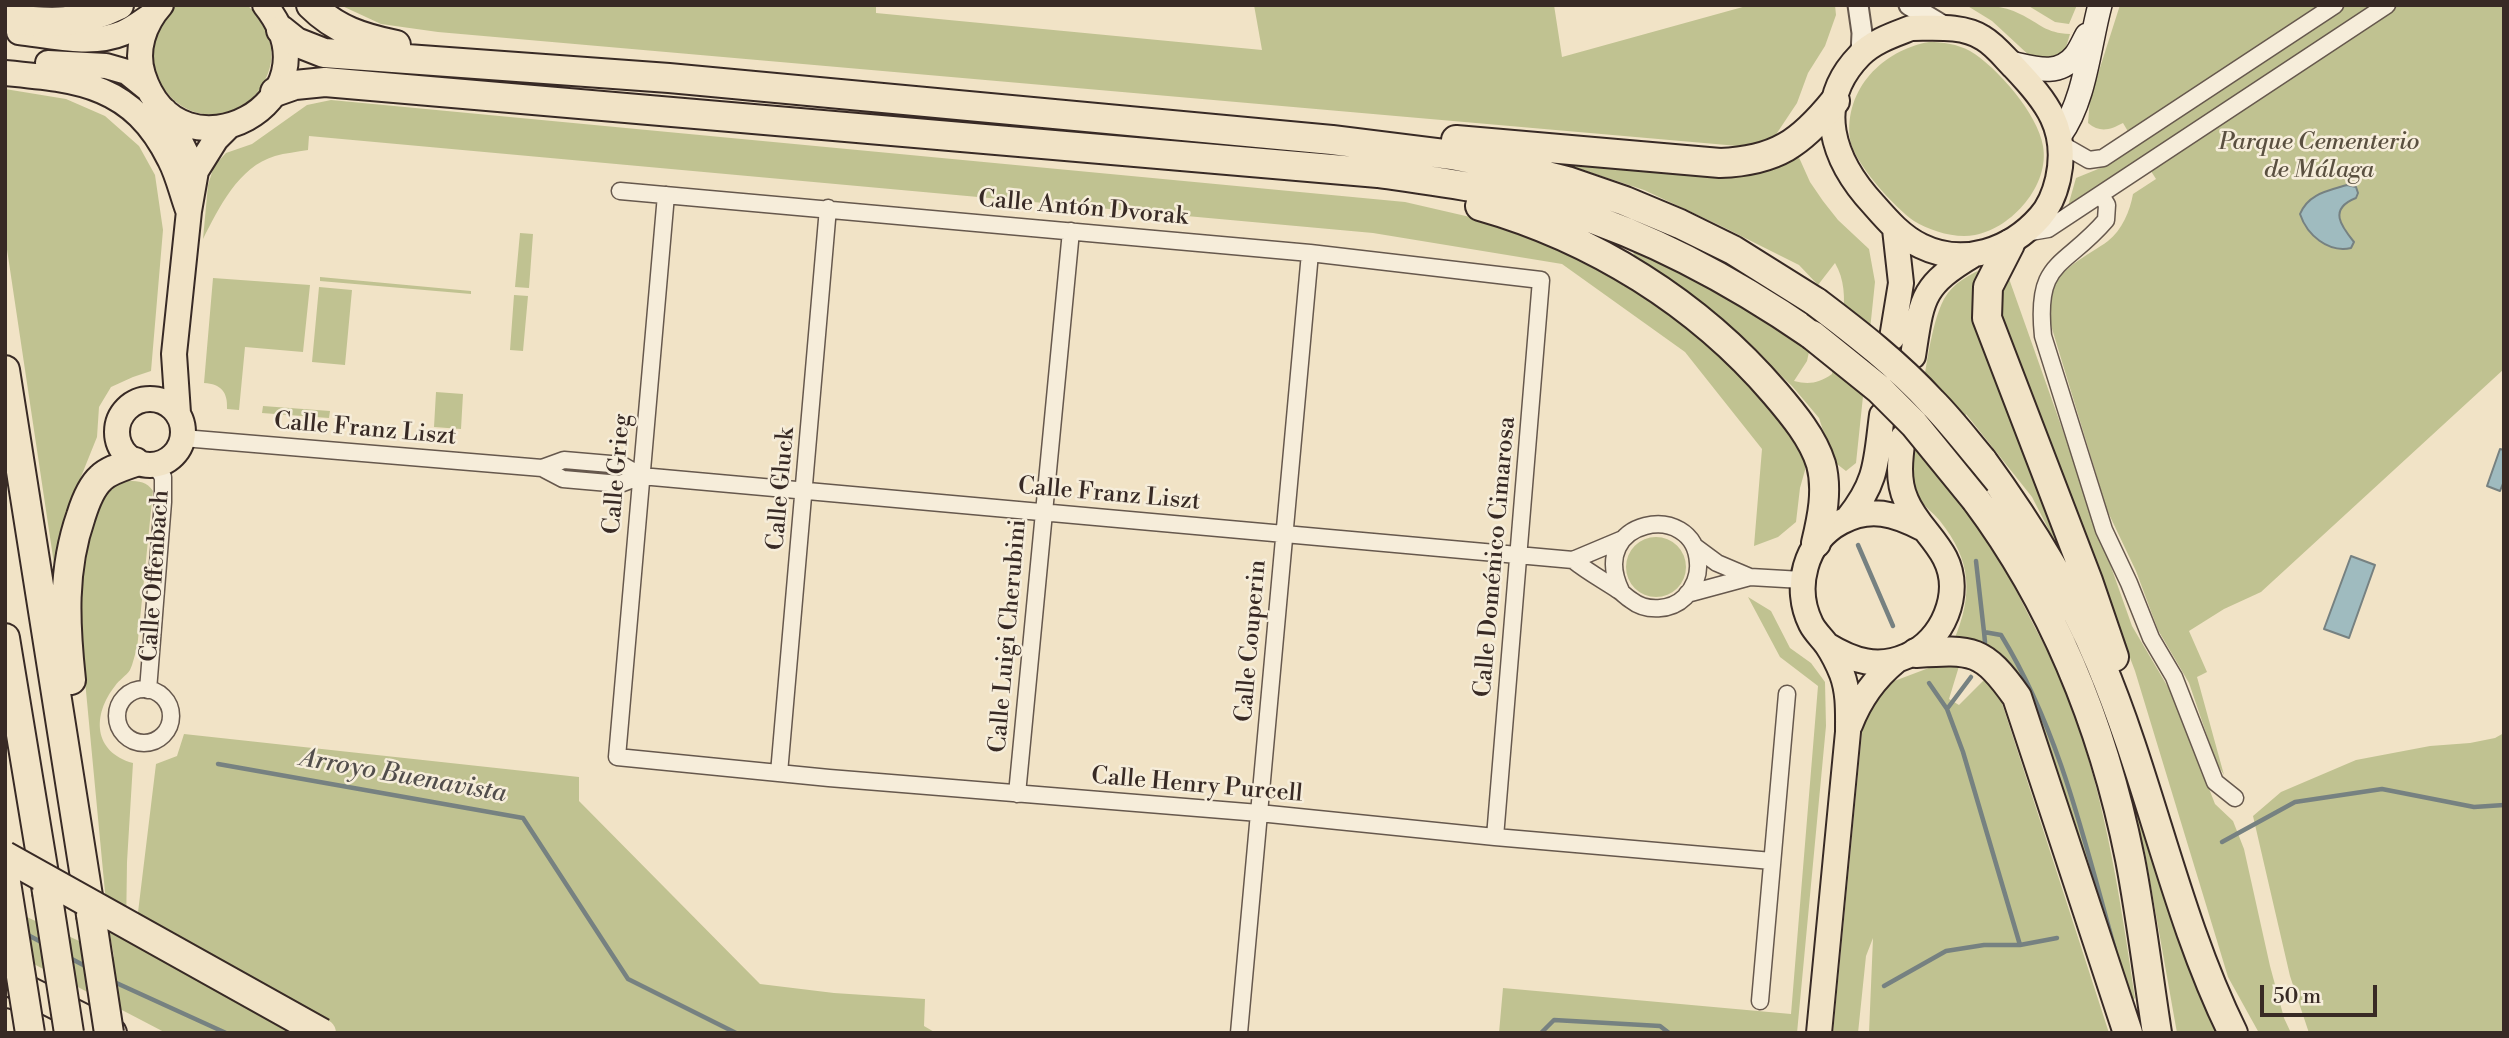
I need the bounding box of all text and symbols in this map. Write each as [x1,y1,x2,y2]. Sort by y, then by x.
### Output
park label: Parque Cementerio de Málaga [2219,129,2419,185]
street label: Calle Antón Dvorak [977,186,1189,232]
street label: Calle Franz Liszt [273,408,457,452]
street label: Calle Grieg [598,413,638,535]
street label: Calle Doménico Cimarosa [1469,415,1523,699]
street label: Calle Gluck [762,426,802,552]
street label: Calle Franz Liszt [1017,473,1201,517]
street label: Calle Offenbach [136,489,176,663]
street label: Calle Luigi Cherubini [984,518,1034,754]
street label: Calle Couperin [1231,559,1273,723]
water label: Arroyo Buenavista [297,743,509,811]
street label: Calle Henry Purcell [1090,762,1304,810]
scale bar [2264,972,2381,1016]
text: 50 m [2273,984,2321,1010]

